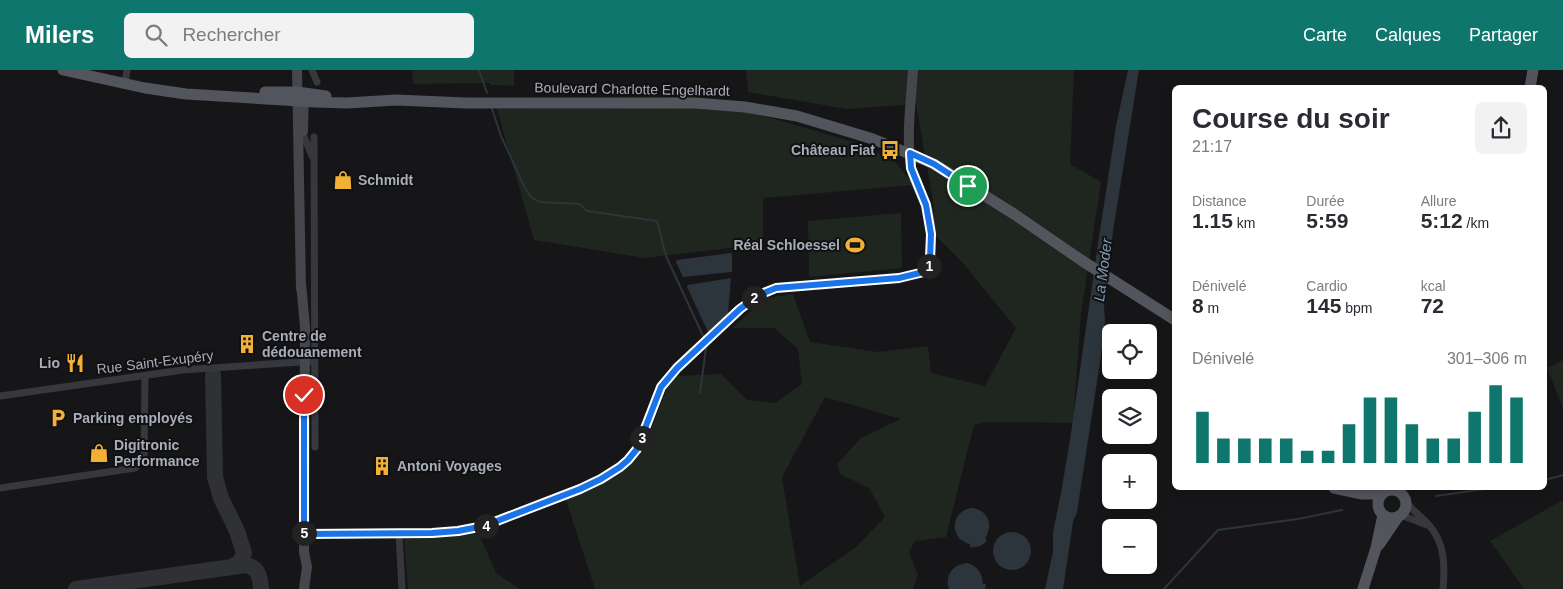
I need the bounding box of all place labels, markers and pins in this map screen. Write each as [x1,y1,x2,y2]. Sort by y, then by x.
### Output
bus stop icon: Château Fiat [879,139,901,161]
place label: Château Fiat [791,142,875,158]
pin [947,165,989,207]
shop icon: Schmidt [332,169,354,191]
place label: Schmidt [358,172,414,188]
sports icon: Réal Schloessel [844,234,866,256]
place label: Réal Schloessel [733,237,840,253]
pin: 1 [916,254,942,278]
pin: 2 [742,286,766,310]
place label: Centre de dédouanement [262,328,362,360]
building icon: Centre de dédouanement [236,333,258,355]
restaurant icon: Lio [64,352,86,374]
place label: Lio [39,355,60,371]
pin [283,374,325,416]
parking icon: Parking employés [47,407,69,429]
place label: Parking employés [73,410,193,426]
pin: 3 [630,426,654,450]
place label: Digitronic Performance [114,437,200,469]
shop icon: Digitronic Performance [88,442,110,464]
building icon: Antoni Voyages [371,455,393,477]
place label: Antoni Voyages [397,458,502,474]
pin: 4 [474,514,498,538]
pin: 5 [292,520,316,546]

